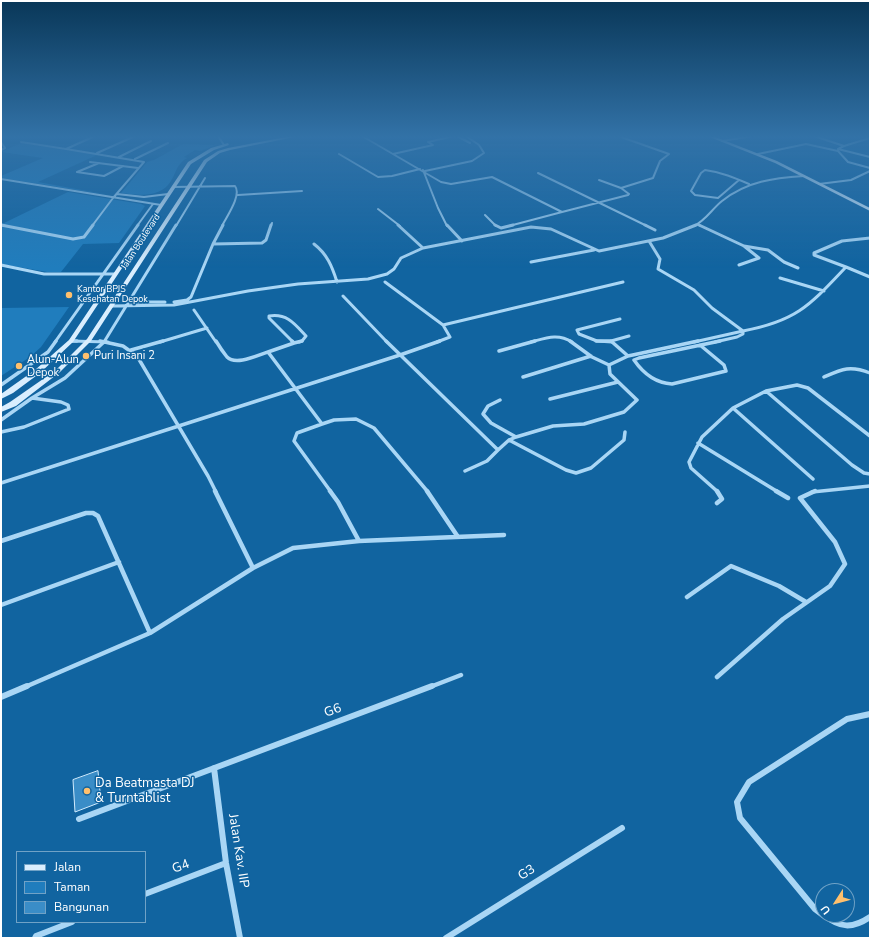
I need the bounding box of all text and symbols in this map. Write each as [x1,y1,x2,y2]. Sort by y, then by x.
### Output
street label: Jalan Boulevard [119,212,163,272]
place label: Kantor BPJS Kesehatan Depok [77,285,148,306]
marker: Kantor BPJS Kesehatan Depok [64,290,74,300]
place label: Puri Insani 2 [94,349,155,363]
marker: Puri Insani 2 [81,351,91,361]
place label: Alun-Alun Depok [27,353,79,379]
marker: Alun-Alun Depok [14,361,24,371]
street label: G6 [322,701,344,721]
place label: Da Beatmasta DJ & Turntablist [95,776,194,807]
marker: Da Beatmasta DJ & Turntablist [82,786,92,796]
street label: Jalan Kav. IIP [224,813,252,889]
legend [16,851,146,923]
street label: G4 [170,857,192,877]
text: Jalan [54,859,81,875]
street label: G3 [516,862,538,884]
text: Taman [54,879,90,895]
north arrow [815,883,855,923]
text: Bangunan [54,899,109,915]
text: U [817,902,834,917]

